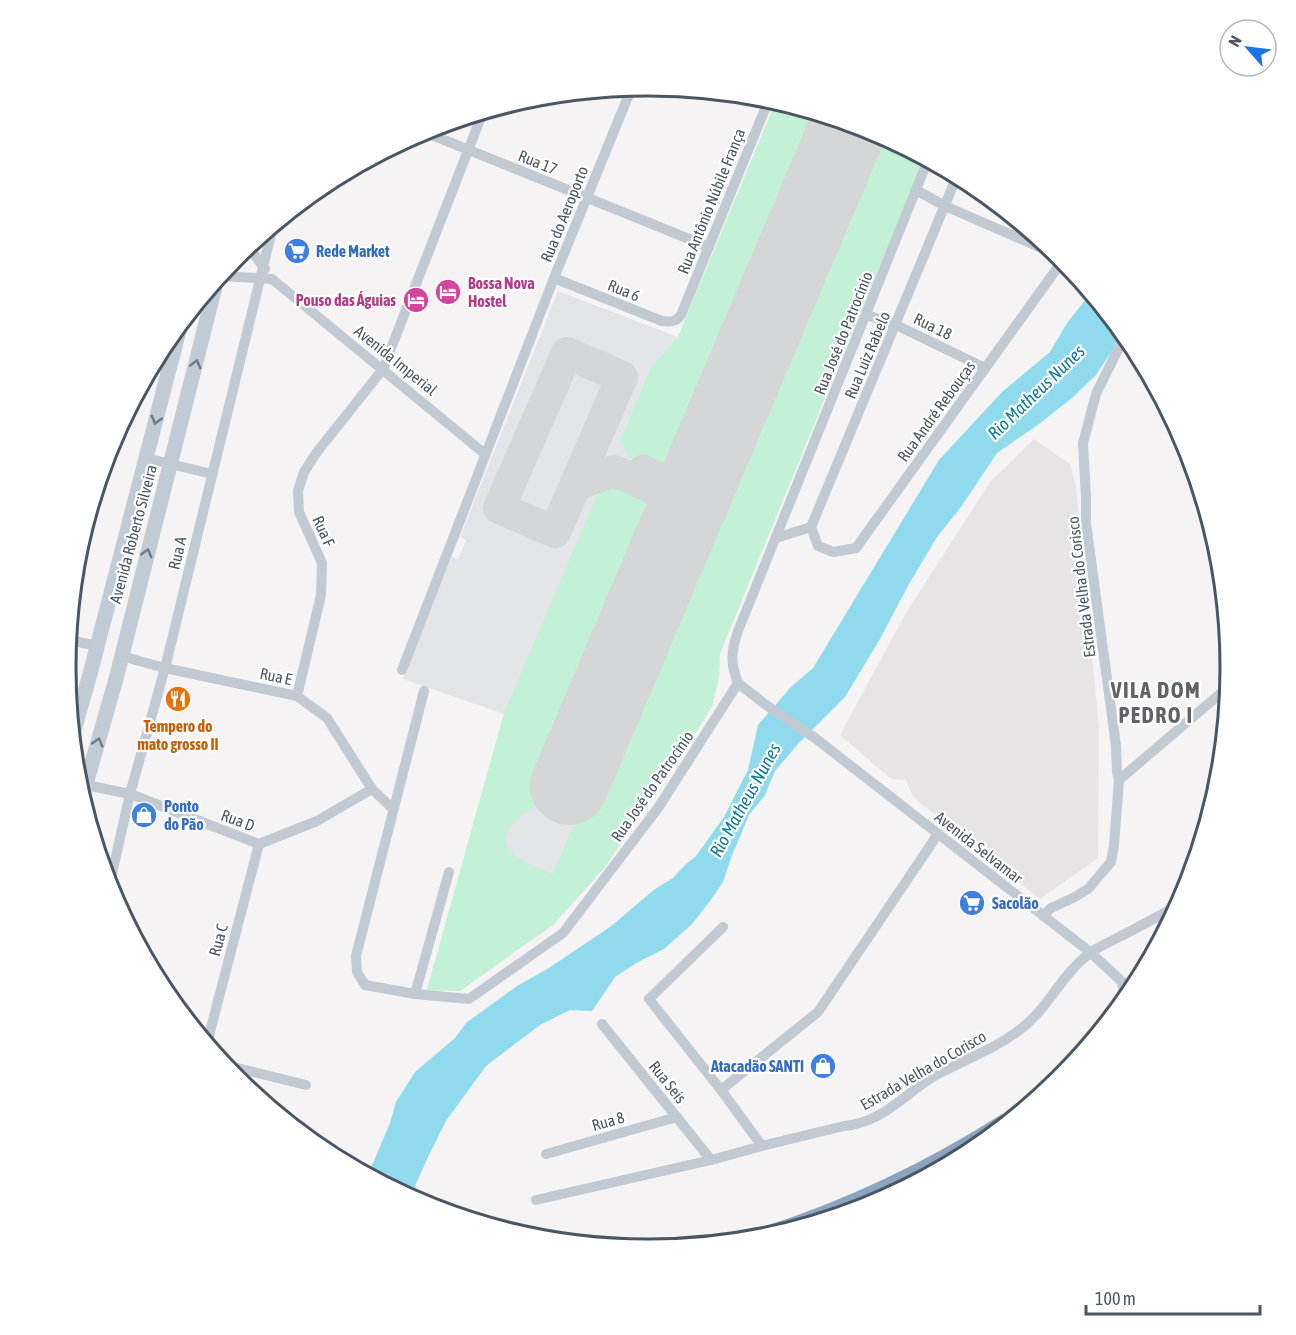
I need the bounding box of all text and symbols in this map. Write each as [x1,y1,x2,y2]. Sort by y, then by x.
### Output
north arrow [1218,18,1278,78]
text: N [1225,33,1245,49]
street label: Rua Antônio Núbile França [674,126,749,277]
street label: Rua 17 [516,146,560,178]
street label: Rua do Aeroporto [537,164,592,265]
supermarket icon: Rede Market [282,236,312,266]
place label: Rede Market [316,242,390,260]
street label: Rua José do Patrocínio [810,269,876,397]
place label: Bossa Nova Hostel [468,274,535,310]
street label: Rua 6 [605,275,643,305]
hotel icon: Bossa Nova Hostel [433,277,463,307]
hotel icon: Pouso das Águias [401,285,431,315]
place label: Pouso das Águias [296,291,396,309]
street label: Rua Luiz Rabelo [841,309,893,401]
street label: Rua 18 [911,309,955,343]
street label: Avenida Imperial [351,321,441,400]
water label: Rio Matheus Nunes [983,340,1089,444]
street label: Rua André Rebouças [894,357,980,465]
one-way arrow [188,359,201,369]
one-way arrow [151,414,163,425]
street label: Avenida Roberto Silveira [106,463,160,605]
street label: Rua F [309,513,339,550]
street label: Estrada Velha do Corisco [1063,515,1099,659]
street label: Rua A [164,535,190,571]
one-way arrow [140,548,152,559]
street label: Rua E [258,664,294,688]
district label: VILA DOM PEDRO I [1110,677,1201,728]
restaurant icon: Tempero do mato grosso II [163,684,193,714]
place label: Tempero do mato grosso II [137,717,219,753]
street label: Rua José do Patrocínio [607,727,697,845]
one-way arrow [91,737,103,748]
water label: Rio Matheus Nunes [705,740,785,860]
place label: Ponto do Pão [164,797,204,833]
shop icon: Ponto do Pão [129,800,159,830]
street label: Rua D [219,805,257,835]
street label: Avenida Selvamar [932,807,1026,887]
supermarket icon: Sacolão [957,888,987,918]
place label: Sacolão [992,894,1039,912]
street label: Rua C [205,922,231,958]
street label: Estrada Velha do Corisco [857,1027,989,1113]
shop icon: Atacadão SANTI [808,1051,838,1081]
street label: Rua Seis [646,1057,691,1107]
place label: Atacadão SANTI [710,1057,804,1075]
street label: Rua 8 [590,1108,626,1134]
scale bar [1086,1278,1260,1316]
text: 100 m [1095,1288,1136,1309]

